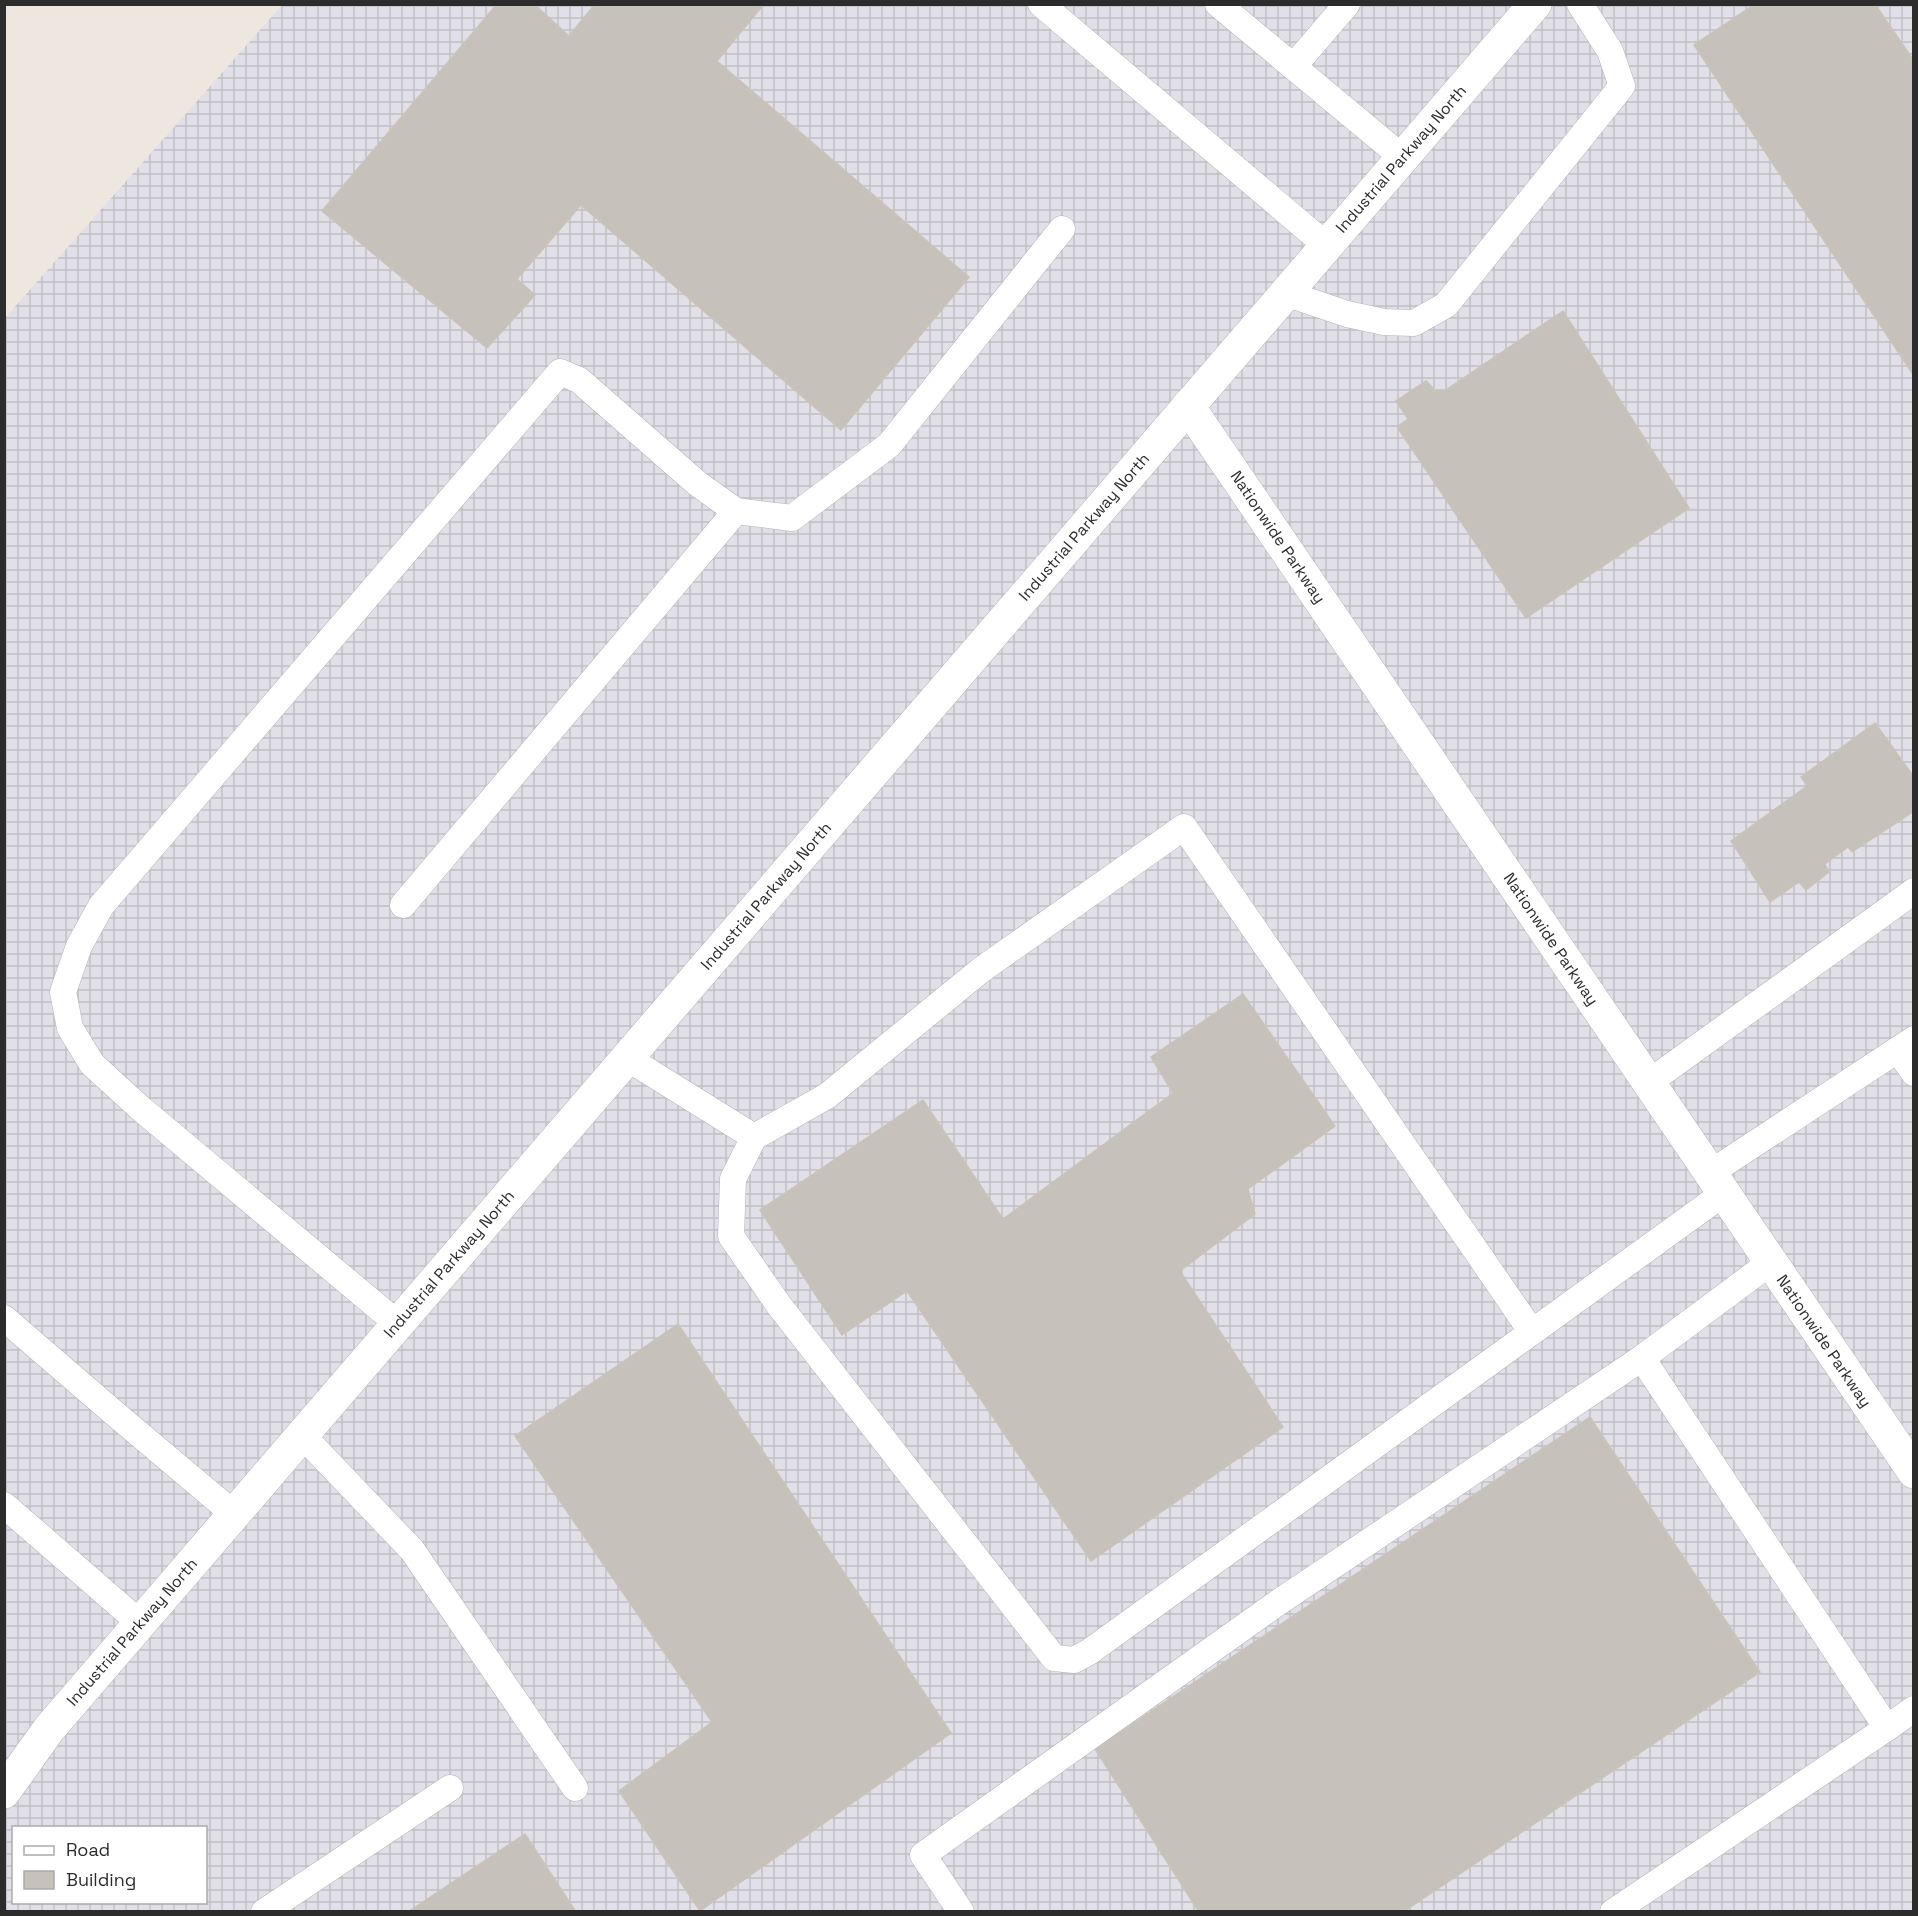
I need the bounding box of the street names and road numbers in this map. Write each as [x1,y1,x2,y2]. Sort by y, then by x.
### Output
street label: Industrial Parkway North [1331,81,1471,237]
street label: Industrial Parkway North [1014,449,1154,605]
street label: Nationwide Parkway [1226,467,1330,607]
street label: Industrial Parkway North [696,818,836,974]
street label: Nationwide Parkway [1499,869,1603,1009]
street label: Industrial Parkway North [379,1186,519,1342]
street label: Nationwide Parkway [1772,1271,1876,1411]
street label: Industrial Parkway North [62,1554,202,1710]

